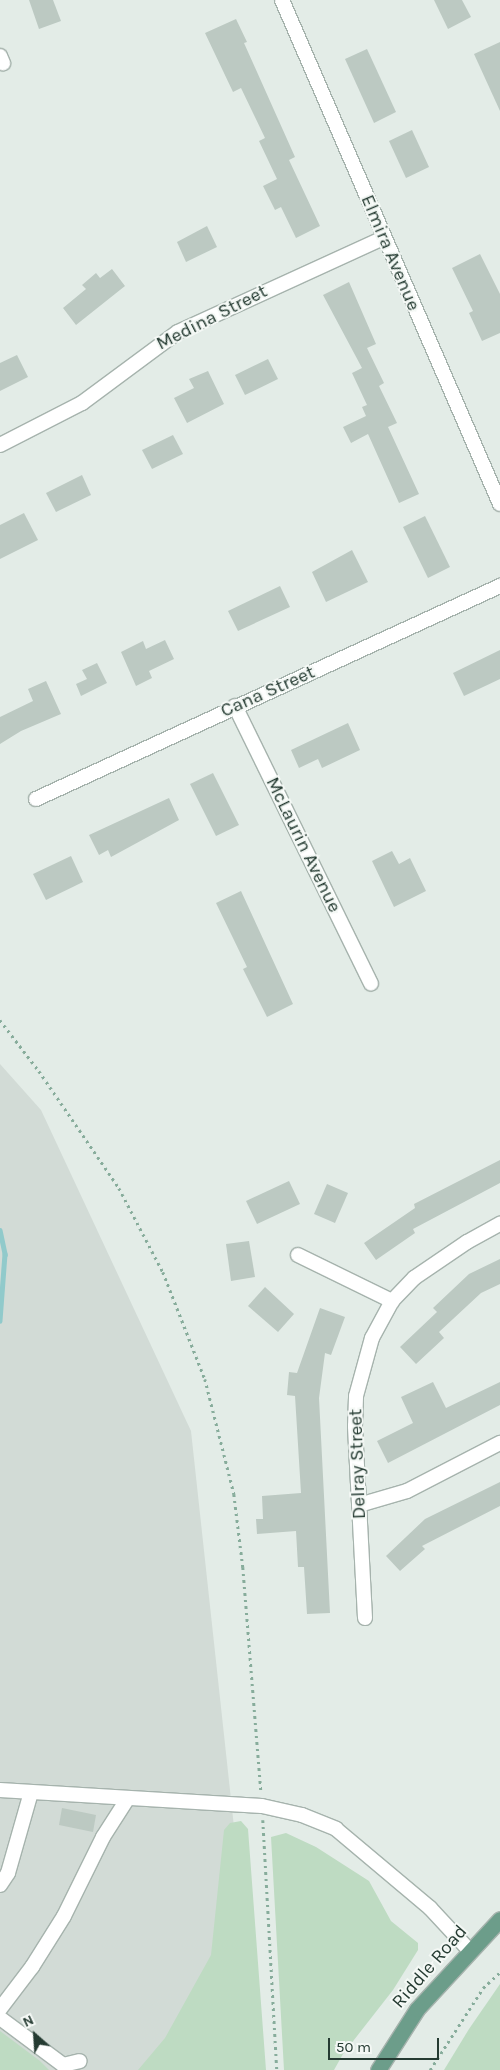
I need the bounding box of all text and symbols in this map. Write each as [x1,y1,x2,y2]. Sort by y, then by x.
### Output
street label: Elmira Avenue [355,192,425,314]
street label: Medina Street [153,280,271,356]
street label: Cana Street [217,661,319,723]
street label: McLaurin Avenue [260,774,346,916]
street label: Delray Street [345,1408,371,1520]
street label: Riddle Road [388,1921,472,2013]
north arrow [10,2010,60,2060]
text: N [20,2011,36,2031]
scale bar [330,2028,441,2060]
text: 50 m [336,2038,371,2056]

